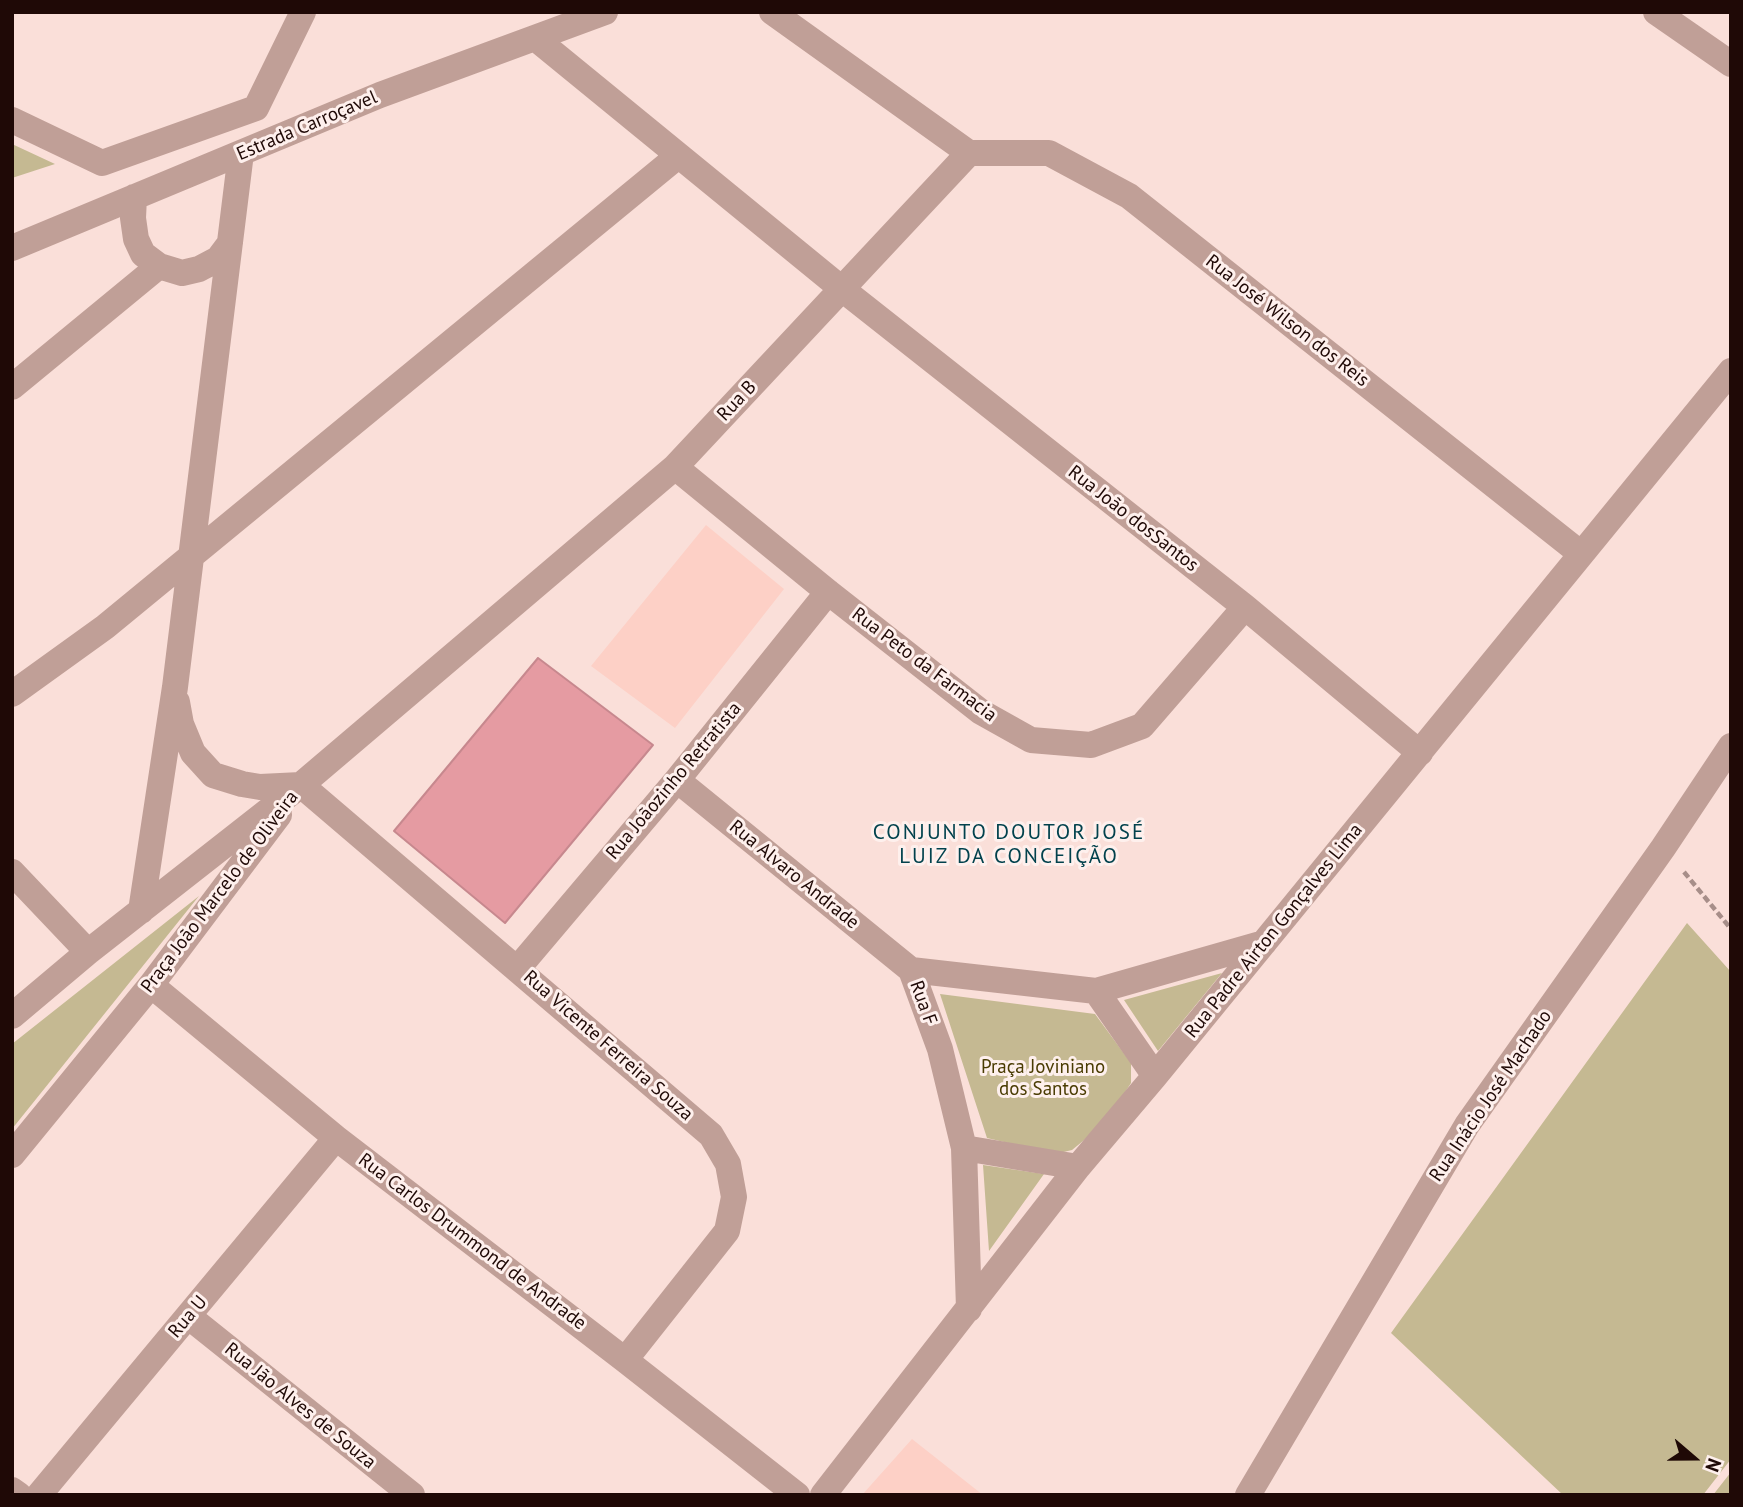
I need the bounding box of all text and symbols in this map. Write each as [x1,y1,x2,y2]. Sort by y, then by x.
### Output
street label: Estrada Carroçavel [233,86,381,166]
street label: Rua José Wilson dos Reis [1201,250,1373,392]
street label: Rua B [713,376,761,426]
street label: Rua João dosSantos [1063,461,1203,577]
street label: Rua Peto da Farmacia [847,603,1001,727]
street label: Rua Joãozinho Retratista [602,698,746,864]
street label: Praça João Marcelo de Oliveira [137,787,303,997]
street label: Rua Alvaro Andrade [725,816,863,934]
street label: Rua Padre Airton Gonçalves Lima [1181,819,1367,1043]
district label: CONJUNTO DOUTOR JOSÉ LUIZ DA CONCEIÇÃO [875,820,1143,870]
street label: Rua Vicente Ferreira Souza [518,966,698,1126]
street label: Rua F [904,978,942,1028]
street label: Rua Inácio José Machado [1425,1006,1557,1186]
park label: Praça Joviniano dos Santos [981,1057,1105,1101]
street label: Rua Carlos Drummond de Andrade [354,1149,590,1335]
street label: Rua U [164,1291,212,1343]
street label: Rua Jão Alves de Souza [220,1338,380,1474]
north arrow [1659,1423,1729,1493]
text: N [1700,1455,1727,1475]

